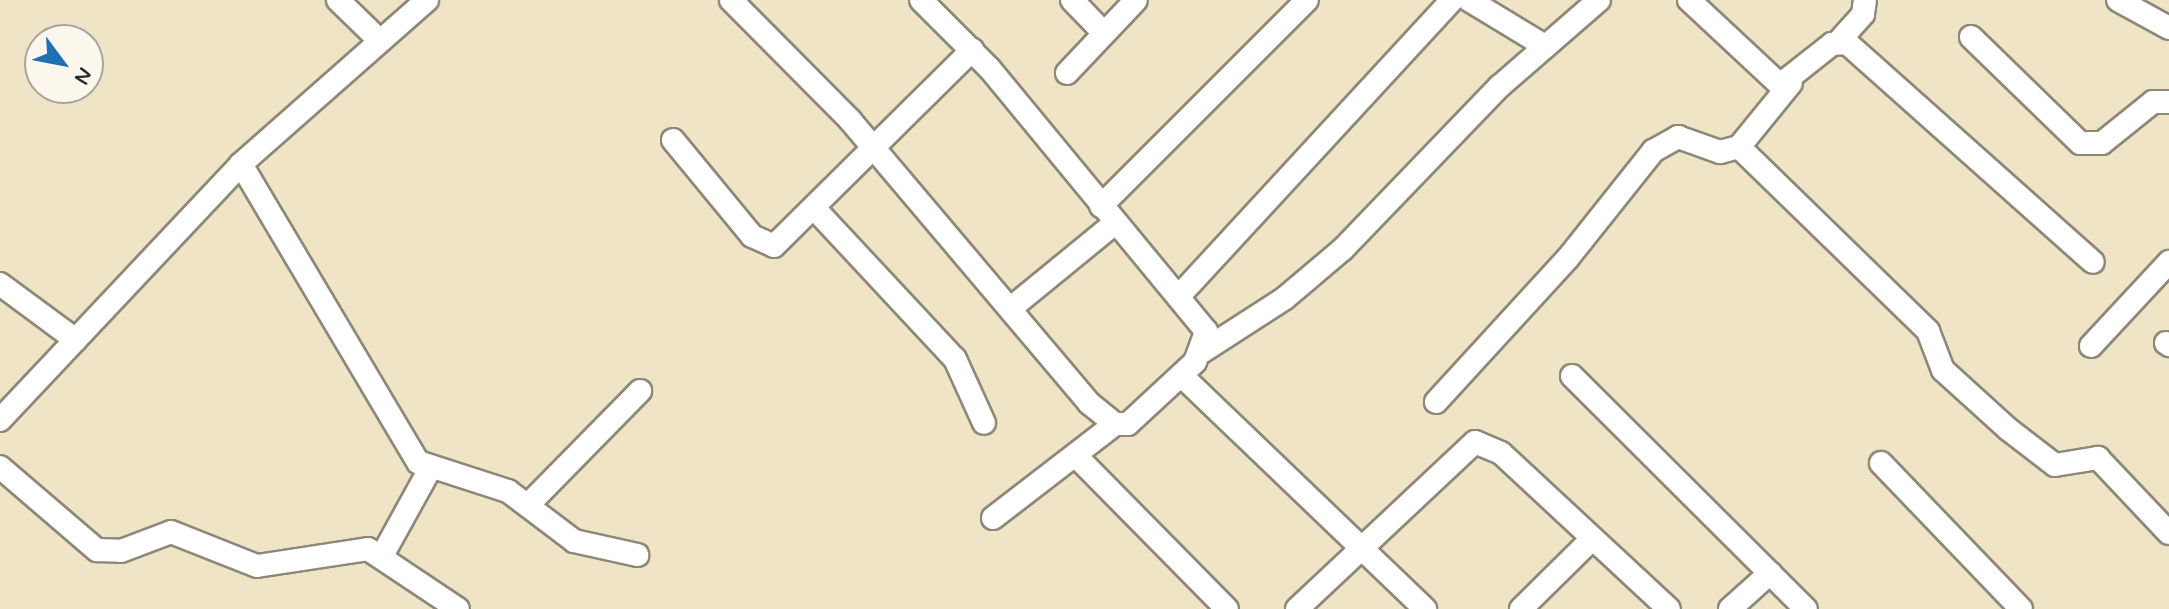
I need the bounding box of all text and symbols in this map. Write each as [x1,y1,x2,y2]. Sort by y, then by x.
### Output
north arrow [24,24,104,104]
text: N [67,62,98,89]

